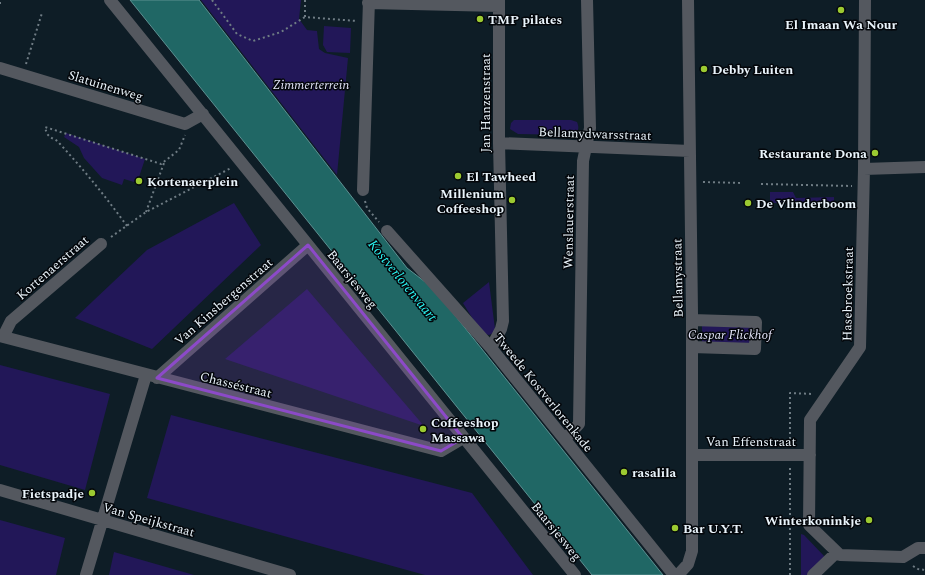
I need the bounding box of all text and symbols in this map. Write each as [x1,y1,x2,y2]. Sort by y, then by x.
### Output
marker: El Imaan Wa Nour [836,5,846,15]
place label: TMP pilates [488,10,562,30]
marker: TMP pilates [475,14,485,24]
place label: El Imaan Wa Nour [785,15,897,35]
street label: Jan Hanzenstraat [476,53,496,153]
place label: Debby Luiten [712,60,793,80]
marker: Debby Luiten [699,64,709,74]
street label: Slatuinenweg [66,65,146,107]
park label: Zimmerterrein [273,75,349,95]
street label: Bellamydwarsstraat [538,122,652,146]
place label: Restaurante Dona [759,144,867,164]
marker: Restaurante Dona [870,148,880,158]
place label: El Tawheed [466,167,536,187]
marker: El Tawheed [453,171,463,181]
place label: Kortenaerplein [147,172,238,192]
street label: Wenslauerstraat [558,175,580,269]
marker: Kortenaerplein [134,176,144,186]
place label: Millenium Coffeeshop [437,184,504,219]
place label: De Vlinderboom [756,194,856,214]
marker: Millenium Coffeeshop [507,195,517,205]
marker: De Vlinderboom [743,198,753,208]
street label: Kortenaerstraat [12,230,94,305]
water label: Kostverlorenvaart [363,235,443,326]
street label: Bellamystraat [667,238,689,318]
street label: Baarsjesweg [322,246,382,314]
street label: Hasebroekstraat [837,246,859,341]
street label: Van Kinsbergenstraat [170,253,278,350]
park label: Caspar Flickhof [688,325,774,345]
street label: Tweede Kostverlorenkade [489,329,598,457]
street label: Chasséstraat [198,366,274,404]
place label: Coffeeshop Massawa [431,413,499,448]
marker: Coffeeshop Massawa [418,424,428,434]
street label: Van Effenstraat [706,432,796,452]
place label: rasalila [632,463,676,483]
marker: rasalila [619,467,629,477]
place label: Fietspadje [22,484,84,504]
marker: Fietspadje [87,488,97,498]
street label: Van Speijkstraat [100,497,197,543]
street label: Baarsjesweg [526,498,586,566]
place label: Winterkoninkje [765,511,861,531]
marker: Winterkoninkje [864,515,874,525]
place label: Bar U.Y.T. [683,519,744,539]
marker: Bar U.Y.T. [670,523,680,533]

